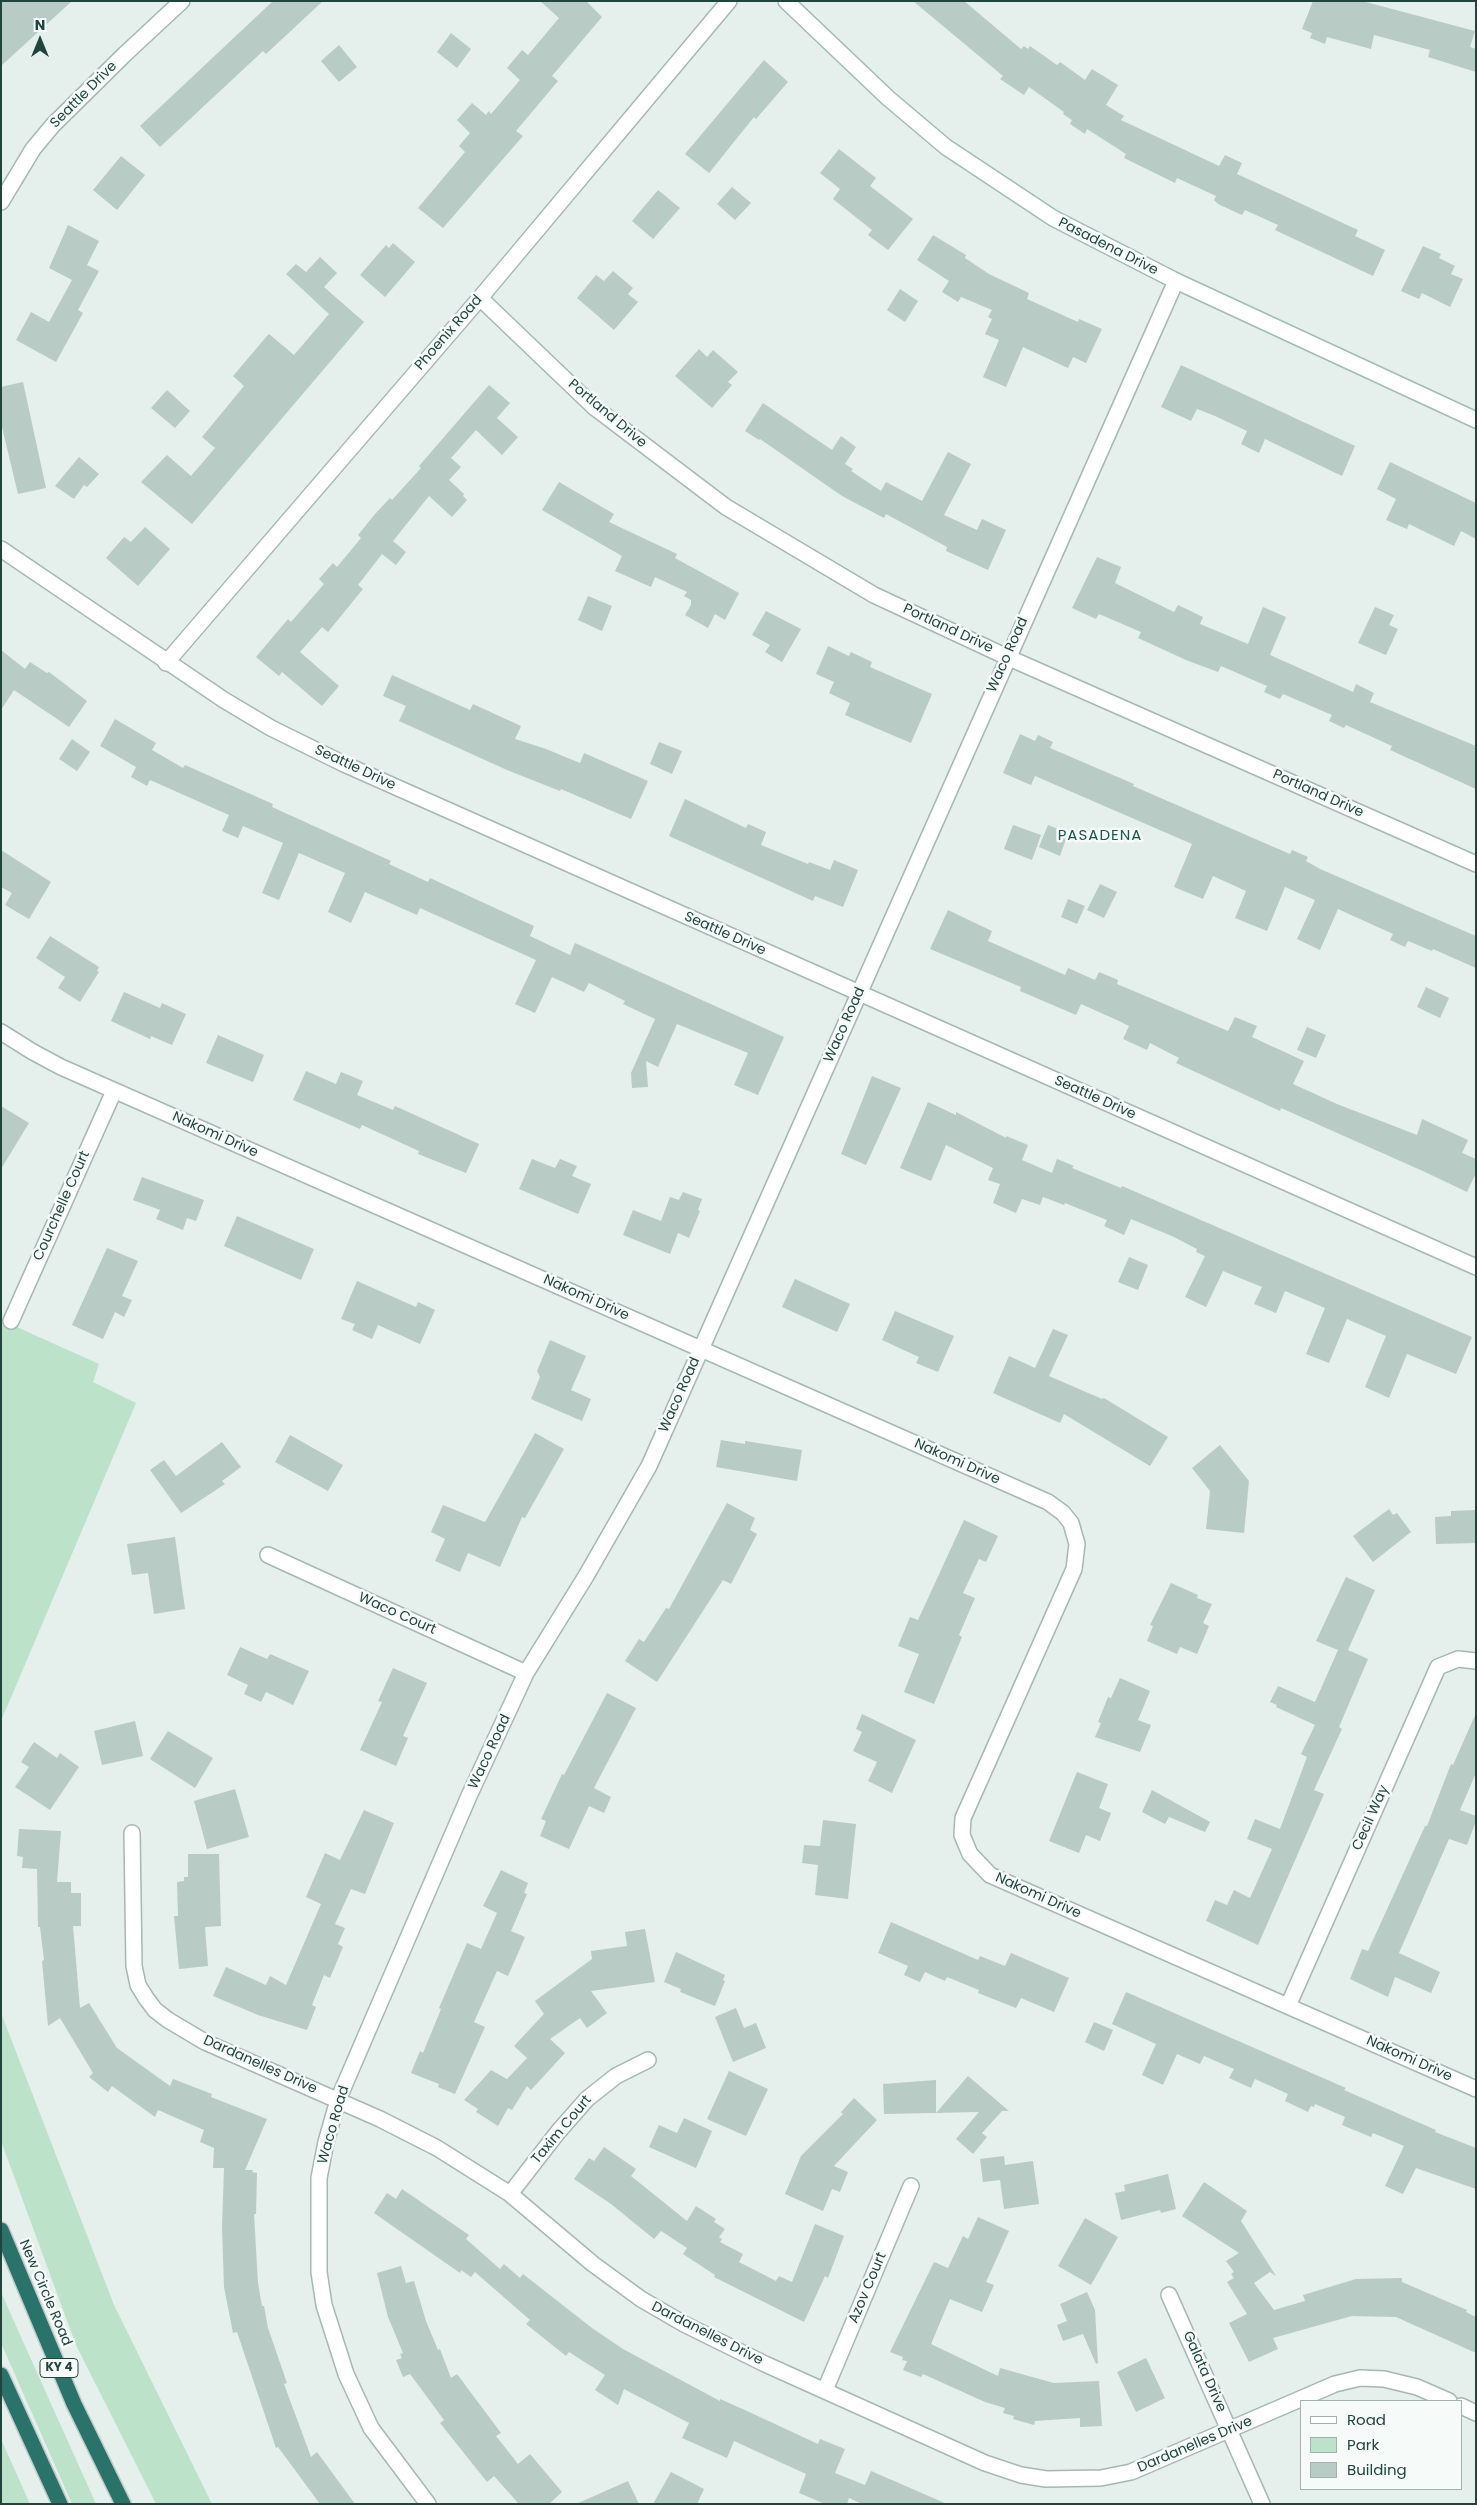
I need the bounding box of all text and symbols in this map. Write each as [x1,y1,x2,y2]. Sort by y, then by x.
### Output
north arrow [15,15,65,65]
text: N [35,15,45,35]
street label: Seattle Drive [47,58,121,132]
street label: Pasadena Drive [1055,215,1161,279]
street label: Phoenix Road [412,292,486,374]
street label: Portland Drive [564,376,650,452]
street label: Portland Drive [900,601,996,657]
street label: Waco Road [984,615,1032,695]
street label: Seattle Drive [312,742,398,794]
street label: Portland Drive [1270,766,1366,822]
district label: PASADENA [1057,827,1143,845]
street label: Seattle Drive [682,909,768,959]
street label: Waco Road [821,985,869,1065]
street label: Seattle Drive [1052,1073,1138,1123]
street label: Nakomi Drive [169,1109,261,1161]
street label: Courchelle Court [30,1148,94,1264]
street label: Nakomi Drive [540,1272,632,1324]
street label: Waco Road [656,1355,704,1435]
street label: Nakomi Drive [911,1436,1003,1488]
street label: Waco Court [356,1589,438,1639]
street label: Waco Road [465,1712,515,1792]
street label: Cecil Way [1349,1783,1393,1853]
street label: Nakomi Drive [992,1870,1084,1922]
street label: Dardanelles Drive [200,2032,320,2098]
street label: Nakomi Drive [1363,2033,1455,2085]
street label: Waco Road [315,2084,353,2166]
street label: Taxim Court [528,2092,596,2168]
street label: New Circle Road [15,2237,75,2349]
street label: Azov Court [846,2250,890,2326]
street label: Dardanelles Drive [648,2299,766,2369]
street label: Galata Drive [1179,2329,1229,2415]
road number: KY 4 [40,2358,78,2378]
legend [1300,2400,1462,2490]
text: Road [1347,2409,1386,2430]
street label: Dardanelles Drive [1135,2413,1255,2477]
text: Park [1347,2434,1379,2455]
text: Building [1347,2459,1407,2480]

